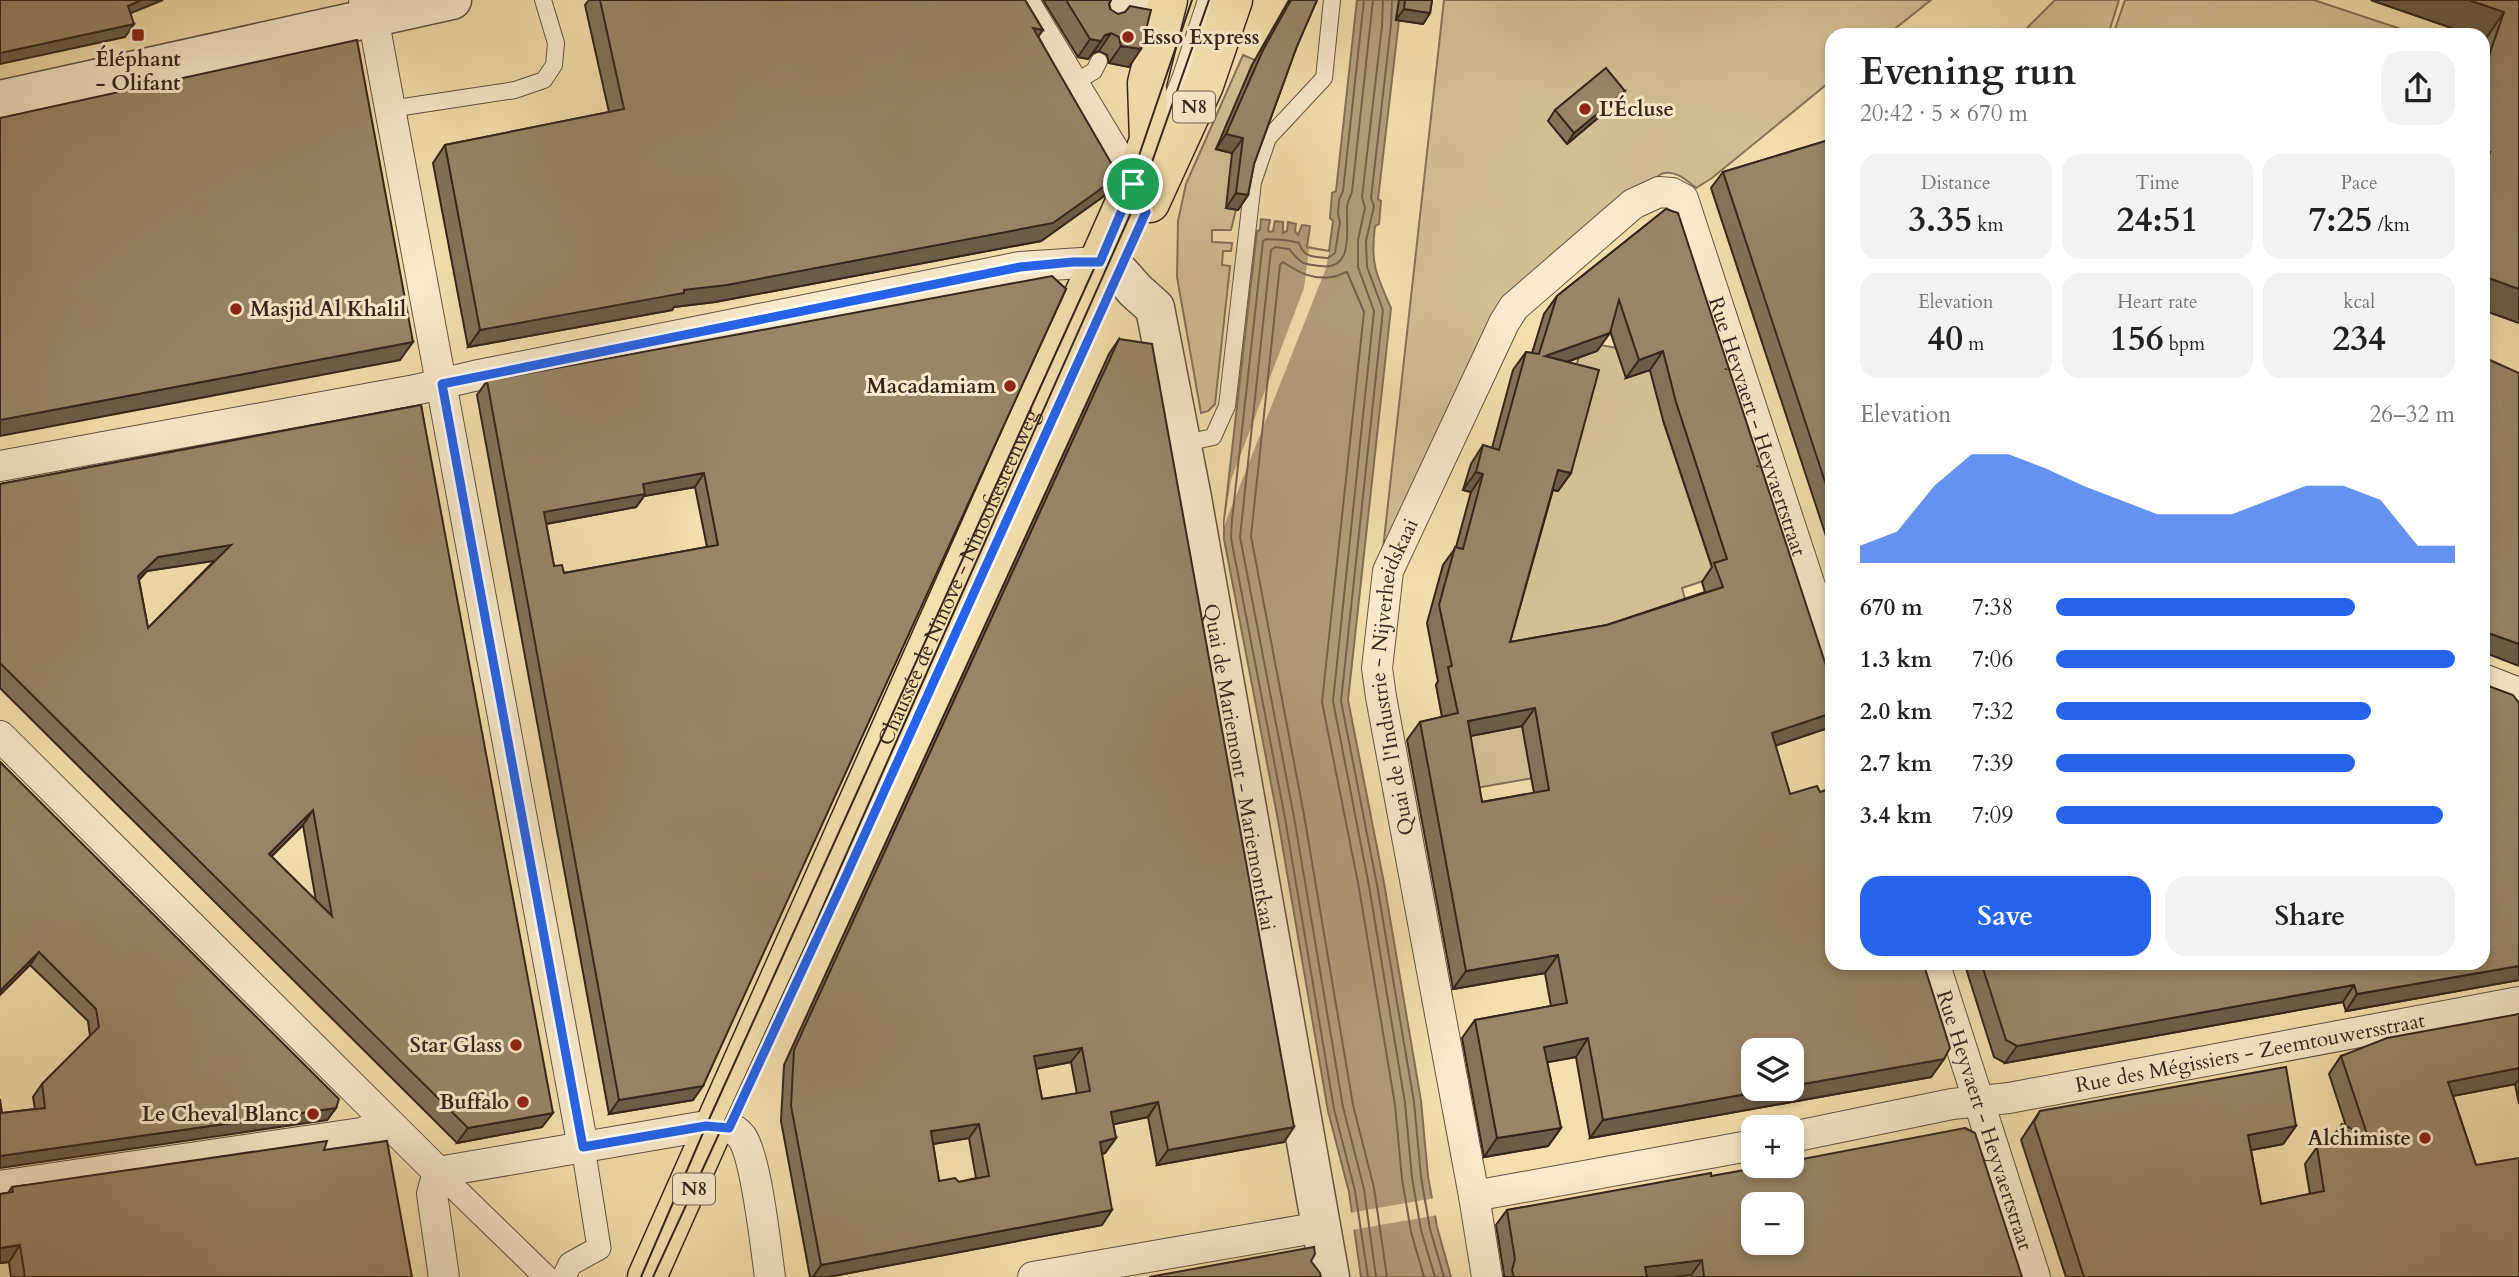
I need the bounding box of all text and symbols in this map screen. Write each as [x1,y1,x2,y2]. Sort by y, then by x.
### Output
place label: Esso Express [1142,23,1260,52]
marker: Éléphant - Olifant [130,27,146,43]
marker: Esso Express [1120,29,1136,45]
place label: Éléphant - Olifant [95,45,181,98]
text: Evening run [1860,46,2076,98]
button: share [2381,51,2455,125]
road number: N8 [1173,92,1215,122]
place label: L'Écluse [1599,95,1674,124]
text: 20:42 · 5 × 670 m [1860,98,2028,129]
marker: L'Écluse [1577,101,1593,117]
pin [1103,154,1163,214]
icon: arrive [1114,165,1152,203]
text: Distance [1921,170,1991,196]
text: Time [2136,170,2179,196]
text: Pace [2341,170,2378,196]
text: 3.35 [1908,196,1972,244]
text: 24:51 [2117,196,2198,244]
text: 7:25 [2308,196,2372,244]
text: km [1972,212,2003,238]
text: /km [2372,212,2410,238]
text: Elevation [1918,289,1994,315]
text: Heart rate [2117,289,2198,315]
text: kcal [2343,289,2375,315]
street label: Rue Heyvaert - Heyvaertstraat [1701,293,1814,560]
place label: Masjid Al Khalil [250,295,406,324]
marker: Masjid Al Khalil [228,301,244,317]
text: 40 [1927,315,1963,363]
text: 156 [2110,315,2164,363]
text: 234 [2332,315,2386,363]
text: m [1963,331,1984,357]
text: bpm [2164,331,2205,357]
place label: Macadamiam [866,372,997,401]
marker: Macadamiam [1002,378,1018,394]
text: Elevation [1860,399,1951,430]
text: 26–32 m [2370,399,2455,430]
street label: Chaussée de Ninove - Ninoofsesteenweg [871,404,1046,750]
text: Quai de l'Industrie - Nijverheidskaai [1362,514,1425,838]
street label: Quai de l'Industrie - Nijverheidskaai [1397,517,1427,841]
text: 670 m [1860,592,1923,623]
text: 7:38 [1972,592,2013,623]
street label: Quai de Mariemont - Mariemontkaai [1196,601,1283,933]
text: 1.3 km [1860,644,1932,675]
text: 7:06 [1972,644,2013,675]
text: 2.0 km [1860,696,1932,727]
text: 7:32 [1972,696,2013,727]
text: 2.7 km [1860,748,1932,779]
text: 7:39 [1972,748,2013,779]
text: 3.4 km [1860,800,1932,831]
text: 7:09 [1972,800,2013,831]
button: Save [1860,876,2151,956]
button: Share [2165,876,2455,956]
street label: Rue Heyvaert - Heyvaertstraat [1929,986,2040,1254]
street label: Rue des Mégissiers - Zeemtouwersstraat [2073,1005,2428,1100]
place label: Star Glass [410,1031,502,1060]
marker: Star Glass [508,1037,524,1053]
map controls [1741,1038,1804,1255]
button: layers [1741,1038,1804,1101]
place label: Buffalo [439,1088,509,1117]
marker: Buffalo [515,1094,531,1110]
place label: Le Cheval Blanc [142,1100,299,1129]
marker: Le Cheval Blanc [305,1106,321,1122]
button: + [1741,1115,1804,1178]
place label: Alchimiste [2308,1124,2411,1153]
marker: Alchimiste [2417,1130,2433,1146]
road number: N8 [673,1174,715,1204]
button: − [1741,1192,1804,1255]

